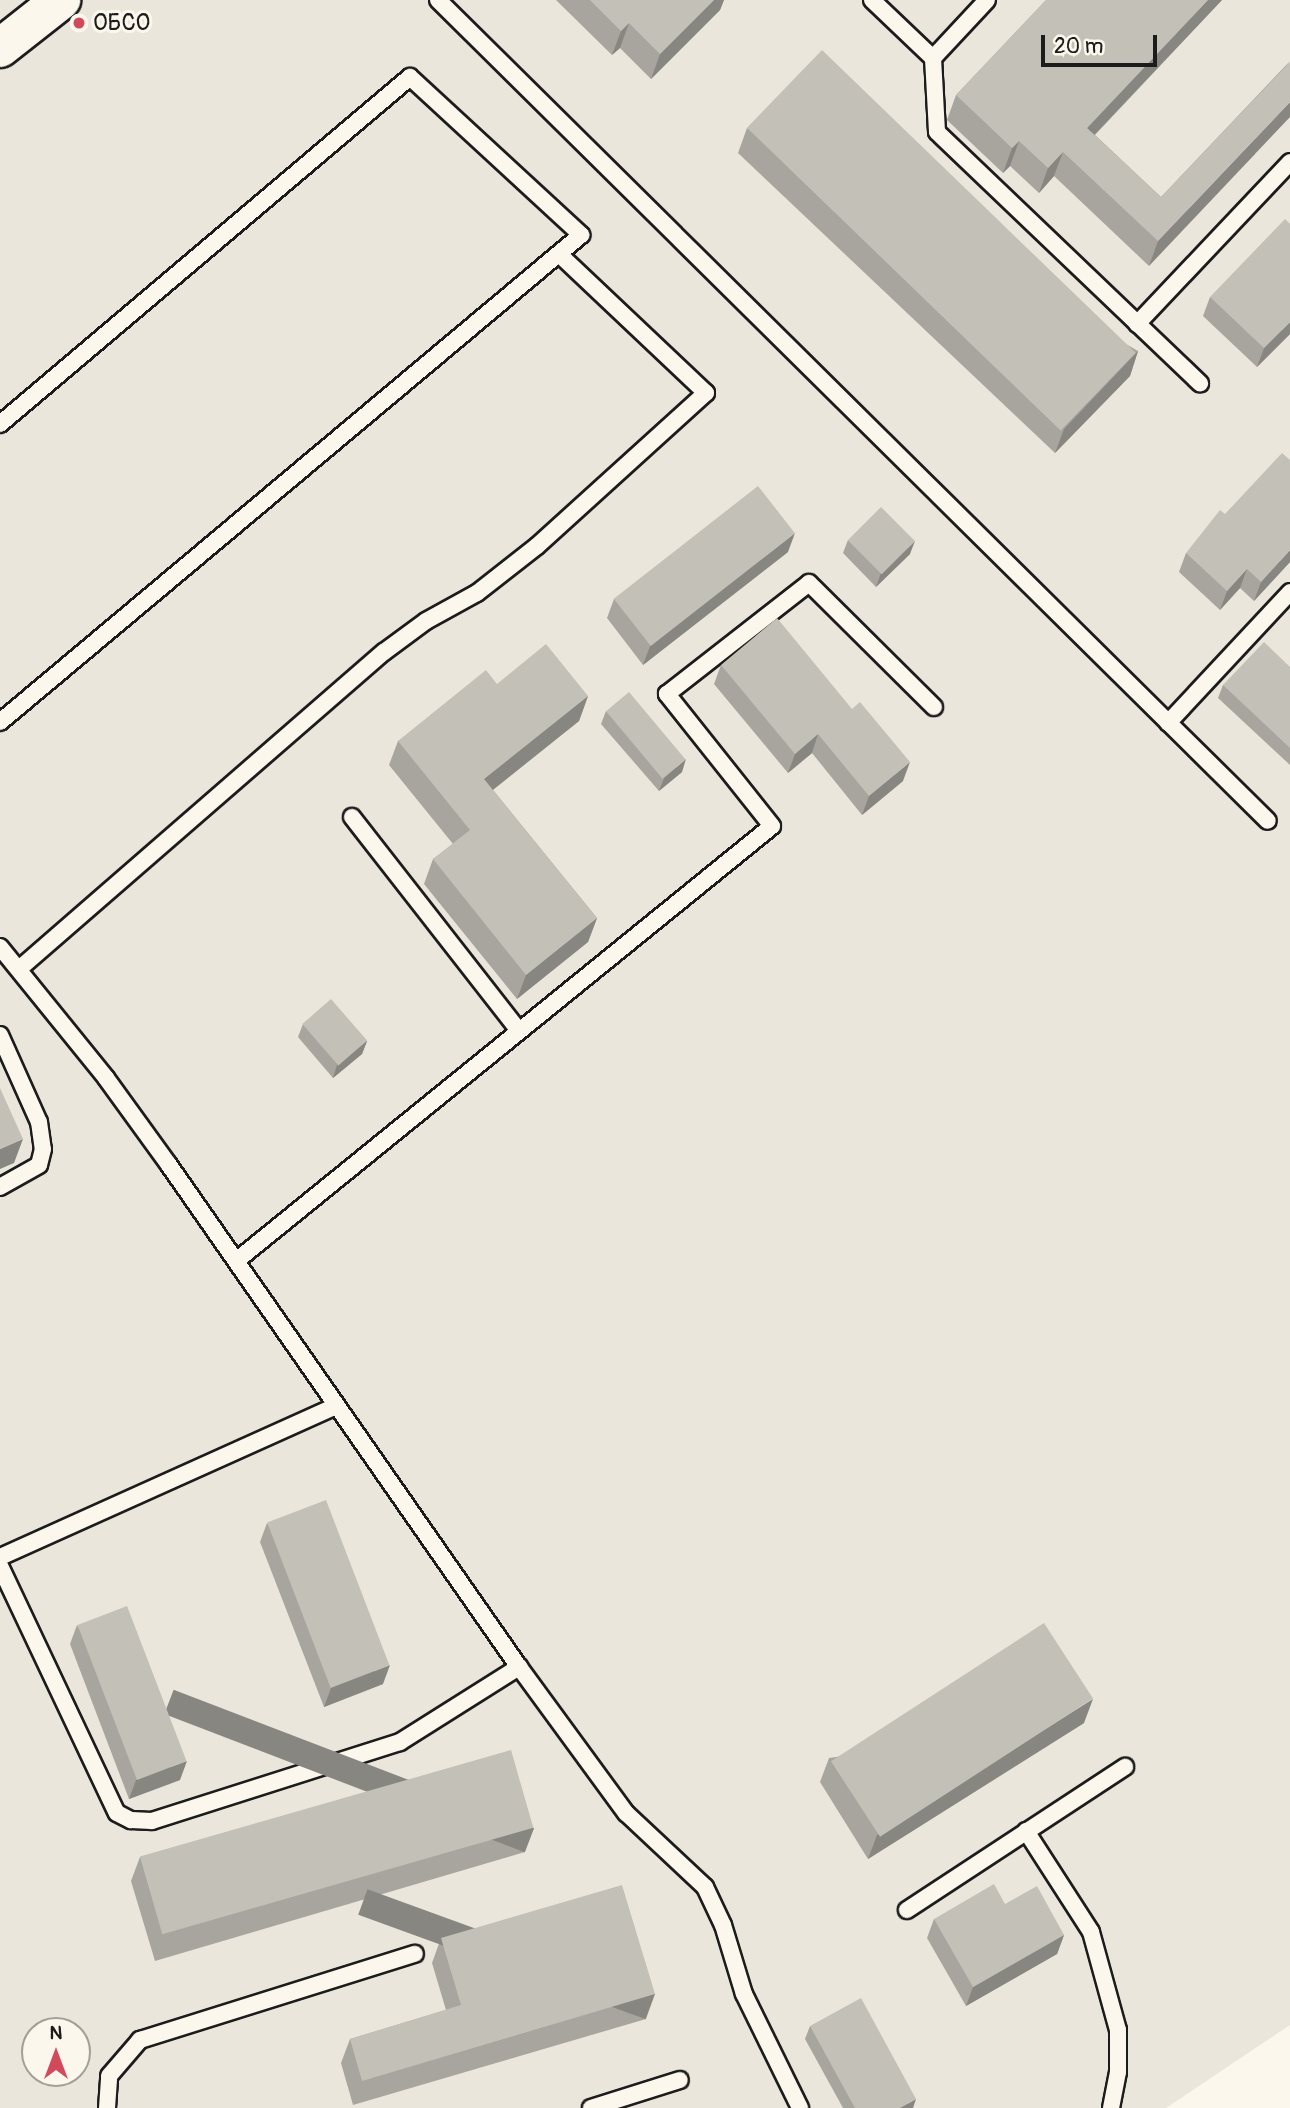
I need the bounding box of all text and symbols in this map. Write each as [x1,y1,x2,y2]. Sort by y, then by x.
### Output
place label: ОБСО [93,9,150,37]
marker: ОБСО [71,15,87,31]
scale bar [1045,21,1160,65]
text: 20 m [1054,33,1103,60]
north arrow [21,2017,91,2087]
text: N [50,2021,62,2045]

